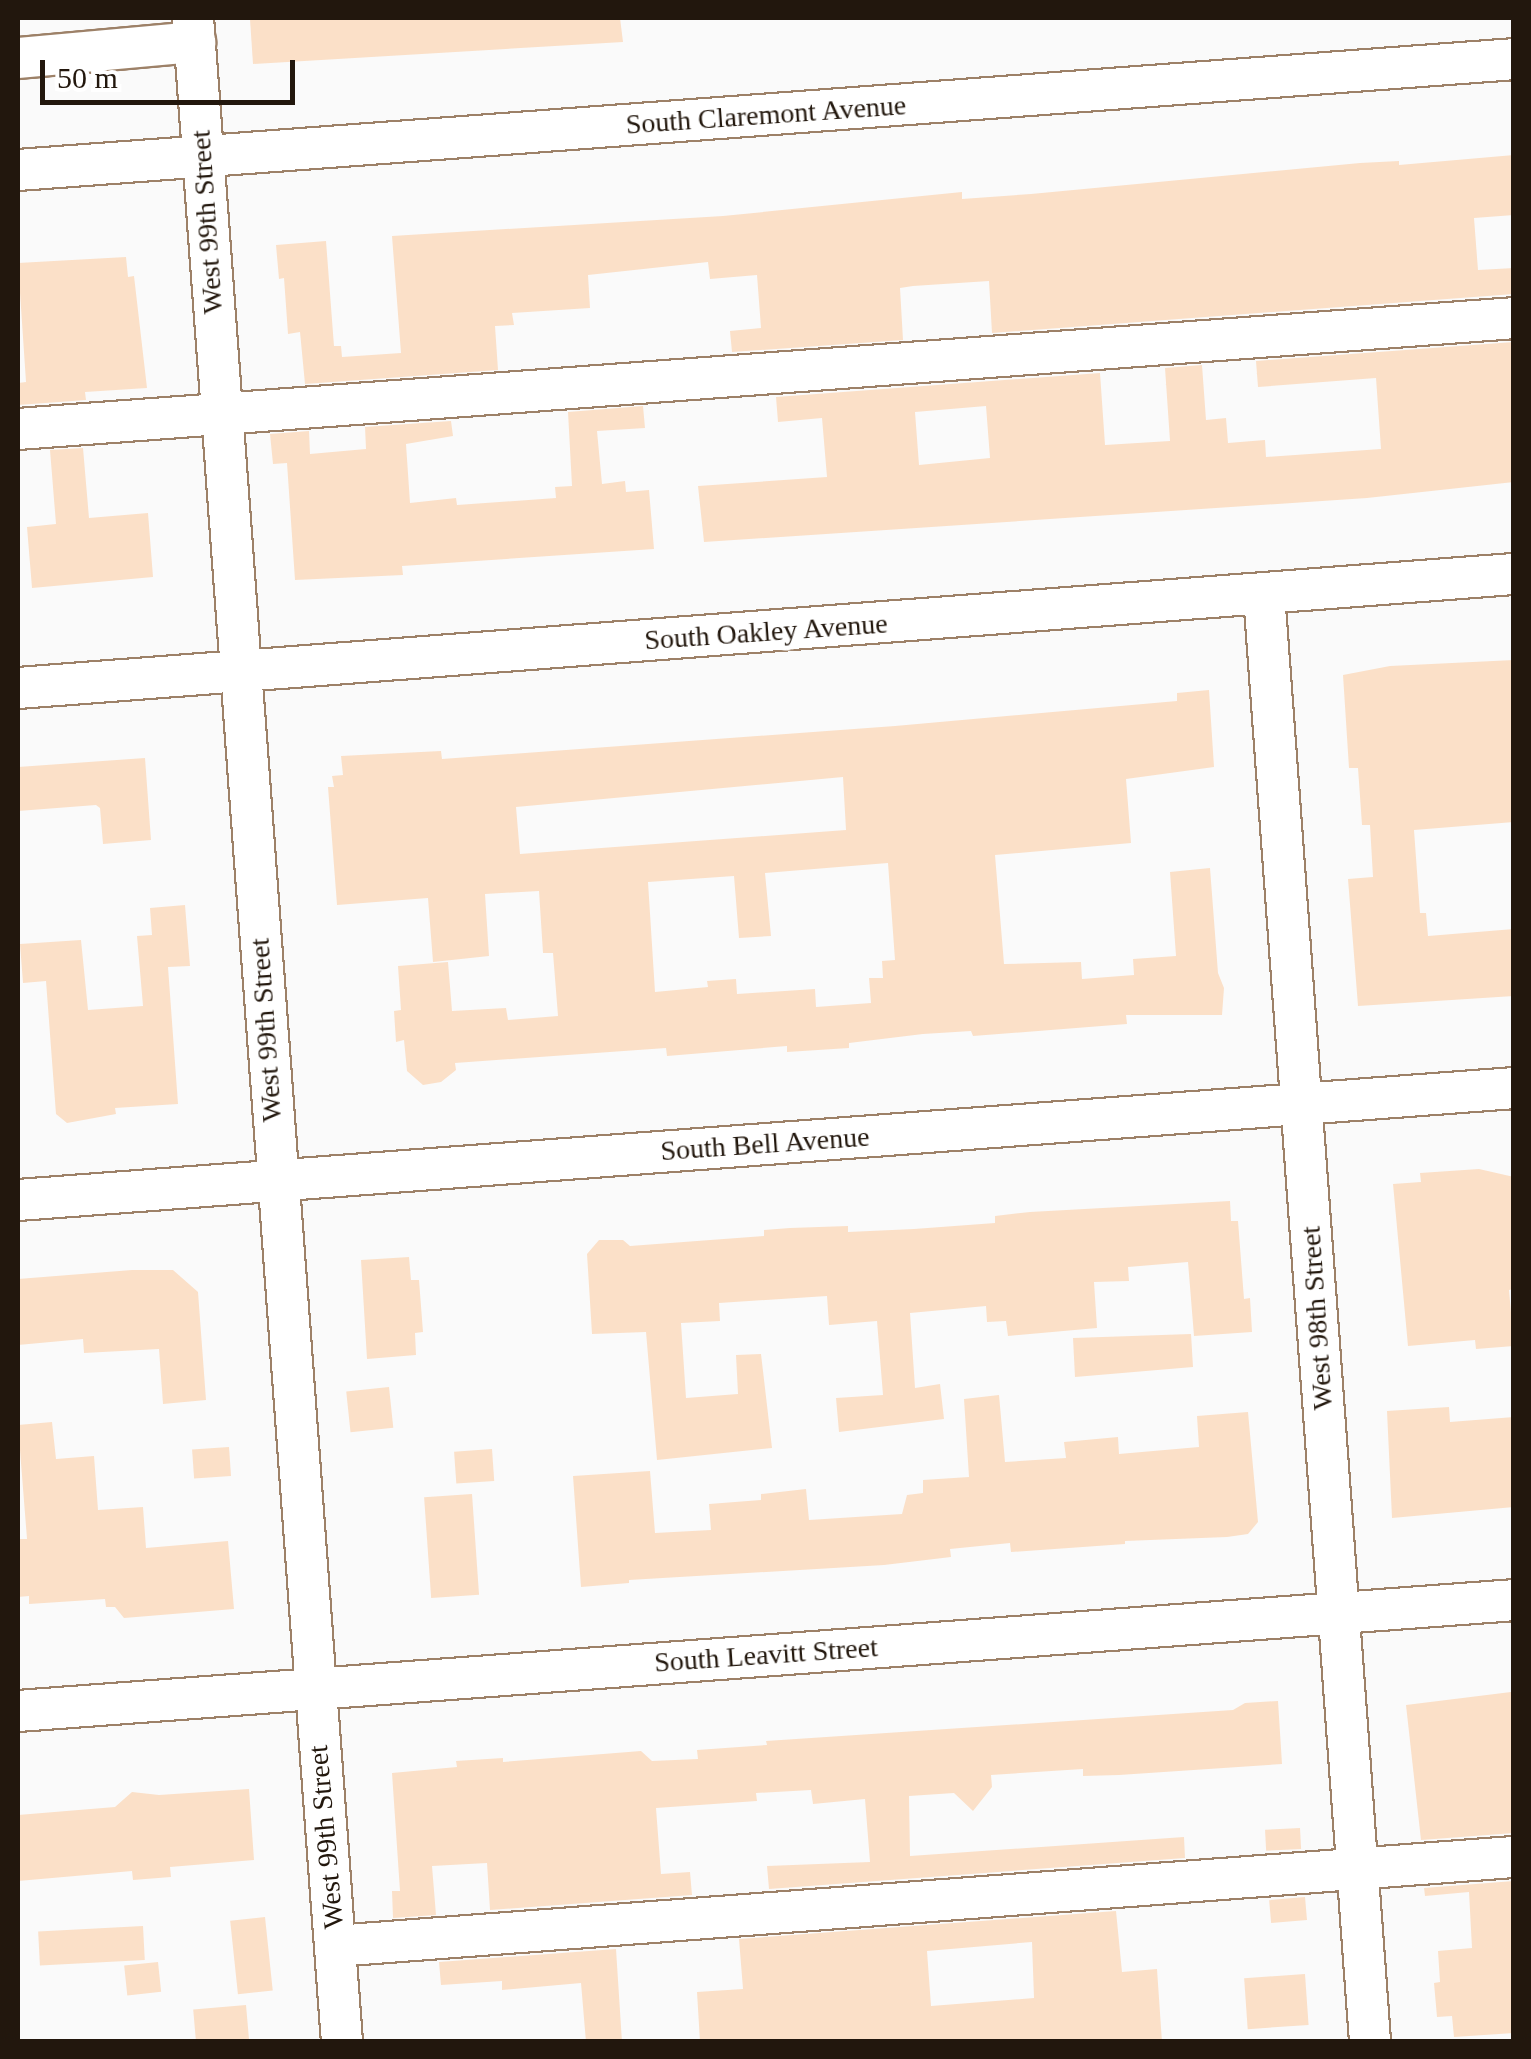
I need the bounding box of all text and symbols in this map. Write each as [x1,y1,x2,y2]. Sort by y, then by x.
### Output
scale bar [45,40,300,102]
text: 50 m [57,61,118,94]
street label: South Claremont Avenue [624,88,908,142]
street label: West 99th Street [184,129,230,315]
street label: South Oakley Avenue [643,607,889,657]
street label: West 99th Street [243,937,289,1123]
street label: South Bell Avenue [659,1120,871,1168]
street label: West 98th Street [1294,1225,1340,1411]
street label: South Leavitt Street [653,1630,879,1680]
street label: West 99th Street [301,1744,351,1930]

